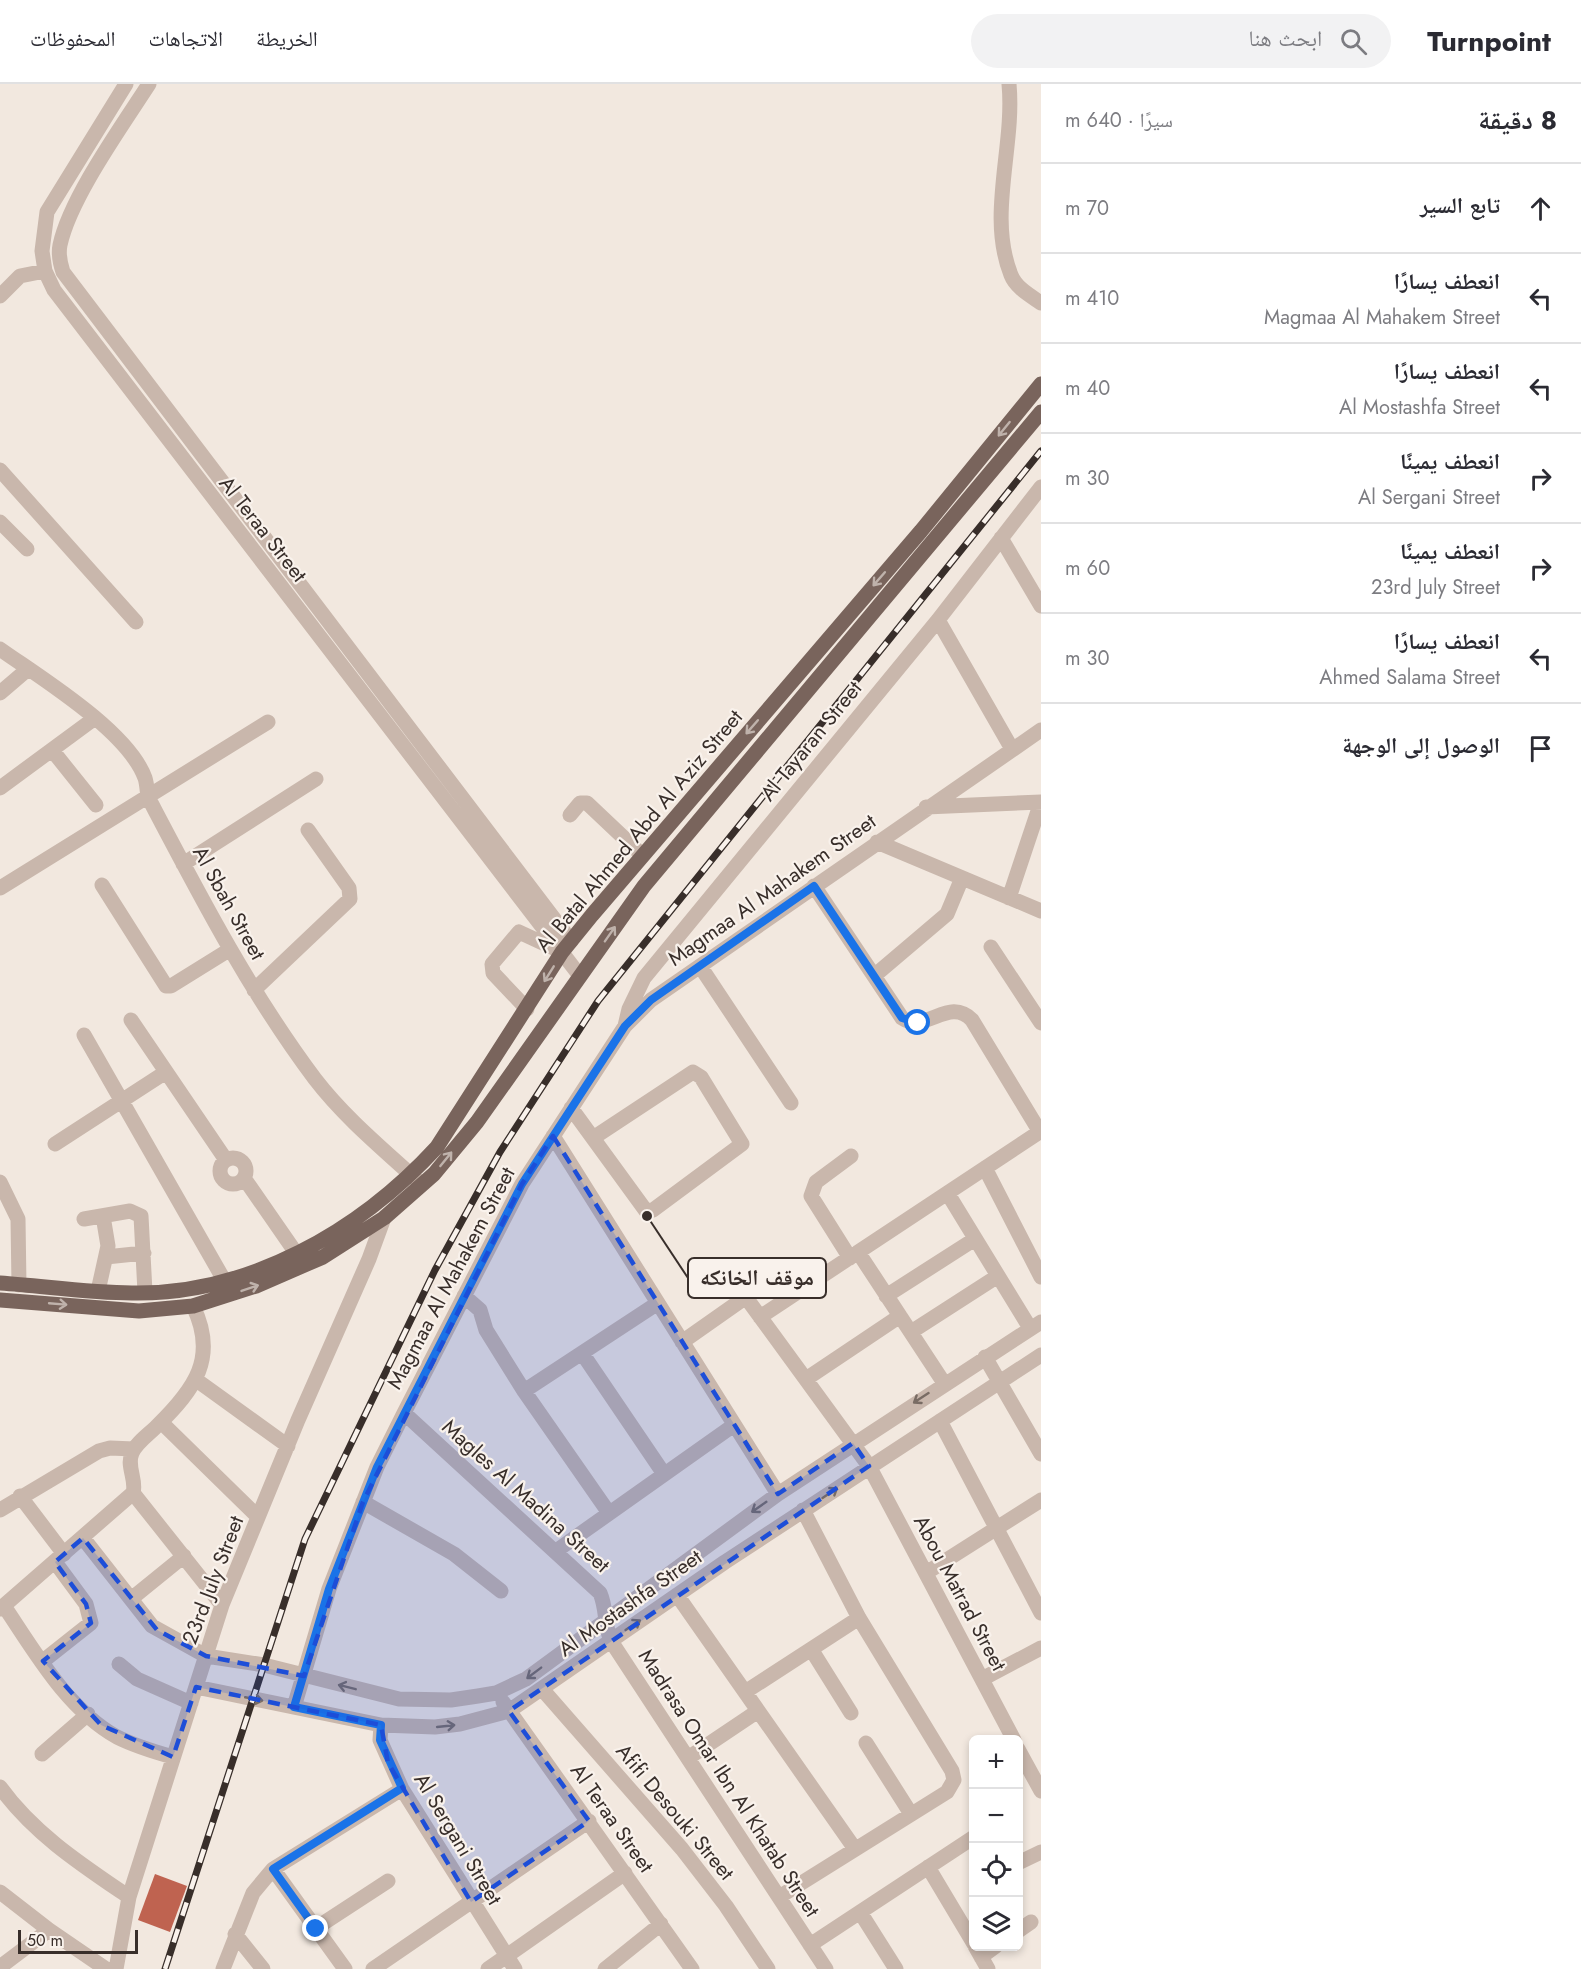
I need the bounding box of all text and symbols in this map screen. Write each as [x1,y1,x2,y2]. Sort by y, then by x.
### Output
search box [971,14,1391,68]
text: Turnpoint [1427,21,1551,62]
text: ابحث هنا [1249,22,1322,54]
text: المحفوظات [30,24,115,54]
text: الاتجاهات [148,24,223,54]
text: الخريطة [256,24,318,54]
icon: search [1337,25,1370,58]
text: 8 دقيقة [1478,101,1557,139]
text: سيرًا · 640 m [1065,106,1173,135]
text: تابع السير [1420,189,1500,221]
icon: ahead [1524,192,1557,225]
text: 70 m [1065,194,1109,223]
text: انعطف يسارًا [1394,265,1500,297]
icon: left [1524,282,1557,315]
text: 410 m [1065,284,1119,313]
text: Magmaa Al Mahakem Street [1264,303,1500,332]
text: انعطف يسارًا [1394,355,1500,387]
icon: left [1524,372,1557,405]
text: 40 m [1065,374,1110,403]
text: Al Mostashfa Street [1339,393,1500,422]
one-way arrow [997,421,1011,436]
text: انعطف يمينًا [1400,445,1500,477]
icon: right [1524,462,1557,495]
text: 30 m [1065,464,1110,493]
street label: Al Teraa Street [212,470,314,588]
text: Al Sergani Street [1358,483,1500,512]
text: انعطف يمينًا [1400,535,1500,567]
icon: right [1524,552,1557,585]
text: 60 m [1065,554,1110,583]
one-way arrow [872,571,886,586]
text: 23rd July Street [1371,573,1500,602]
text: انعطف يسارًا [1394,625,1500,657]
icon: left [1524,642,1557,675]
text: 30 m [1065,644,1110,673]
text: Ahmed Salama Street [1319,663,1500,692]
street label: Al Tayaran Street [753,675,869,807]
street label: Al Batal Ahmed Abd Al Aziz Street [528,703,750,959]
one-way arrow [745,719,759,734]
text: الوصول إلى الوجهة [1342,729,1500,761]
icon: arrive [1524,732,1557,765]
street label: Magmaa Al Mahakem Street [662,807,882,973]
street label: Al Sbah Street [185,841,273,965]
one-way arrow [604,926,616,942]
one-way arrow [542,966,555,983]
route start [904,1009,930,1035]
one-way arrow [439,1152,453,1167]
street label: Magmaa Al Mahakem Street [380,1162,522,1394]
callout: موقف الخانكه [688,1258,826,1298]
text: موقف الخانكه [700,1261,814,1293]
one-way arrow [240,1281,259,1292]
one-way arrow [48,1299,68,1310]
one-way arrow [913,1393,930,1405]
street label: Magles Al Madina Street [435,1412,617,1580]
one-way arrow [821,1487,837,1499]
one-way arrow [752,1501,768,1513]
street label: Abou Matrad Street [906,1510,1014,1676]
street label: 23rd July Street [175,1511,251,1649]
street label: Al Mostashfa Street [552,1542,708,1664]
one-way arrow [624,1619,641,1631]
street label: Madrasa Omar Ibn Al Khatab Street [631,1643,827,1923]
one-way arrow [527,1666,543,1679]
one-way arrow [337,1680,356,1692]
one-way arrow [243,1694,263,1705]
one-way arrow [435,1720,455,1731]
map controls [969,1735,1023,1951]
button: + [969,1735,1023,1789]
street label: Afifi Desouki Street [609,1737,741,1887]
street label: Al Teraa Street [563,1757,661,1879]
street label: Al Sergani Street [407,1767,509,1911]
button: − [969,1789,1023,1843]
button: locate [969,1843,1023,1897]
button: layers [969,1897,1023,1951]
route end [302,1915,328,1941]
scale bar [18,1927,138,1954]
text: 50 m [27,1929,63,1952]

